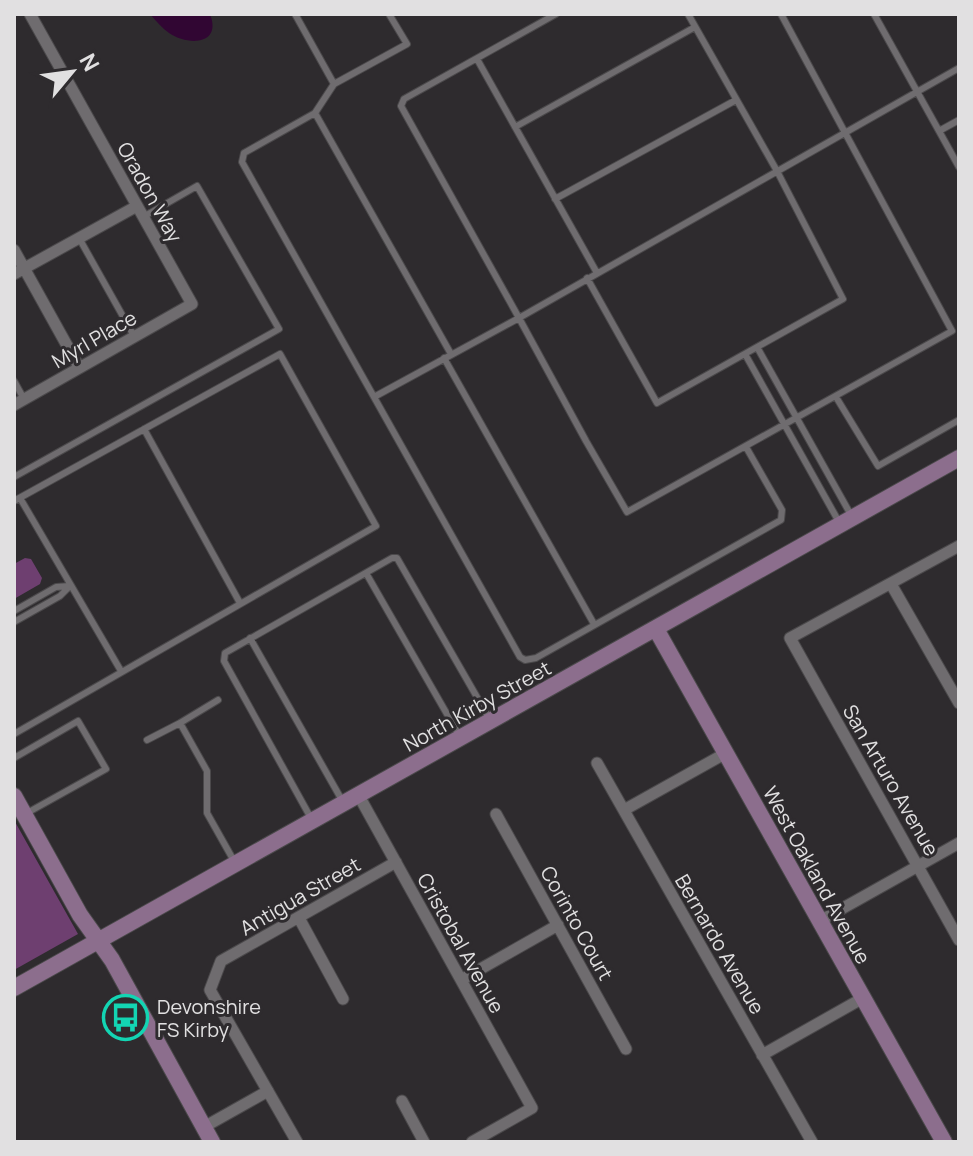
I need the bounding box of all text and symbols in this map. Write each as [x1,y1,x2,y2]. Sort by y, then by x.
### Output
north arrow [32,32,112,112]
text: N [73,48,106,76]
street label: Oradon Way [111,137,189,247]
street label: Myrl Place [47,304,141,374]
street label: North Kirby Street [398,654,556,758]
street label: San Arturo Avenue [837,699,945,861]
street label: West Oakland Avenue [757,781,877,969]
street label: Antigua Street [235,851,365,941]
street label: Corinto Court [535,861,619,985]
street label: Cristobal Avenue [411,868,511,1018]
street label: Bernardo Avenue [669,869,771,1019]
place label: Devonshire FS Kirby [157,993,261,1043]
bus stop icon: Devonshire FS Kirby [102,994,150,1042]

